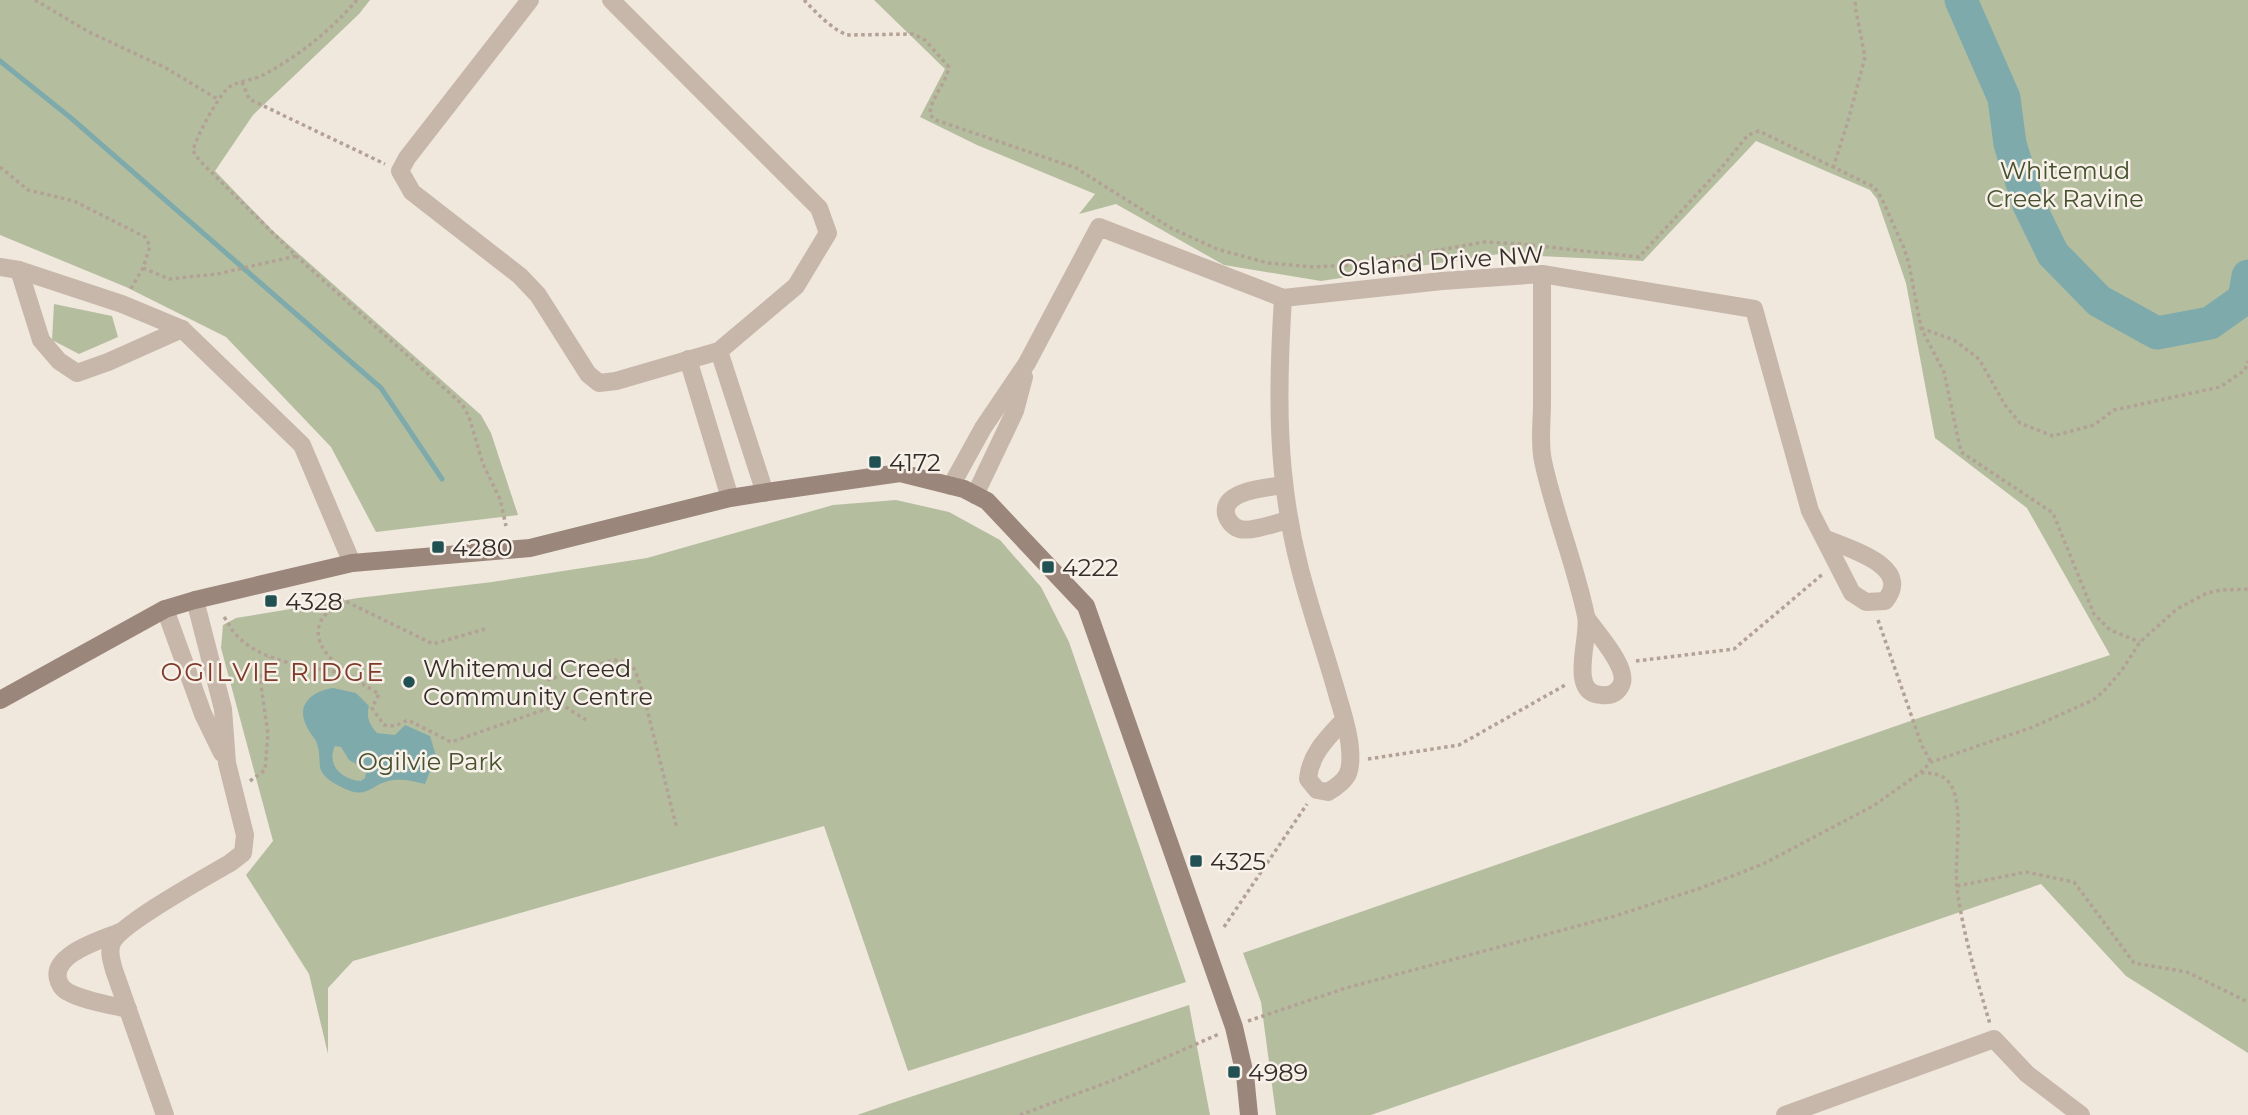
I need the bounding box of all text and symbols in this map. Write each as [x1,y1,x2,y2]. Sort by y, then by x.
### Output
park label: Whitemud Creek Ravine [1986,156,2144,213]
street label: Osland Drive NW [1337,239,1545,283]
place label: 4172 [889,448,941,477]
marker: 4172 [867,454,883,470]
place label: 4280 [452,533,513,562]
marker: 4280 [430,539,446,555]
place label: 4222 [1062,553,1119,582]
marker: 4222 [1040,559,1056,575]
place label: 4328 [285,587,343,616]
marker: 4328 [263,593,279,609]
place label: Whitemud Creed Community Centre [423,654,653,711]
district label: OGILVIE RIDGE [160,656,386,688]
marker: Whitemud Creed Community Centre [401,674,417,690]
park label: Ogilvie Park [358,747,503,776]
place label: 4325 [1210,847,1266,876]
marker: 4325 [1188,853,1204,869]
place label: 4989 [1248,1058,1308,1087]
marker: 4989 [1226,1064,1242,1080]

